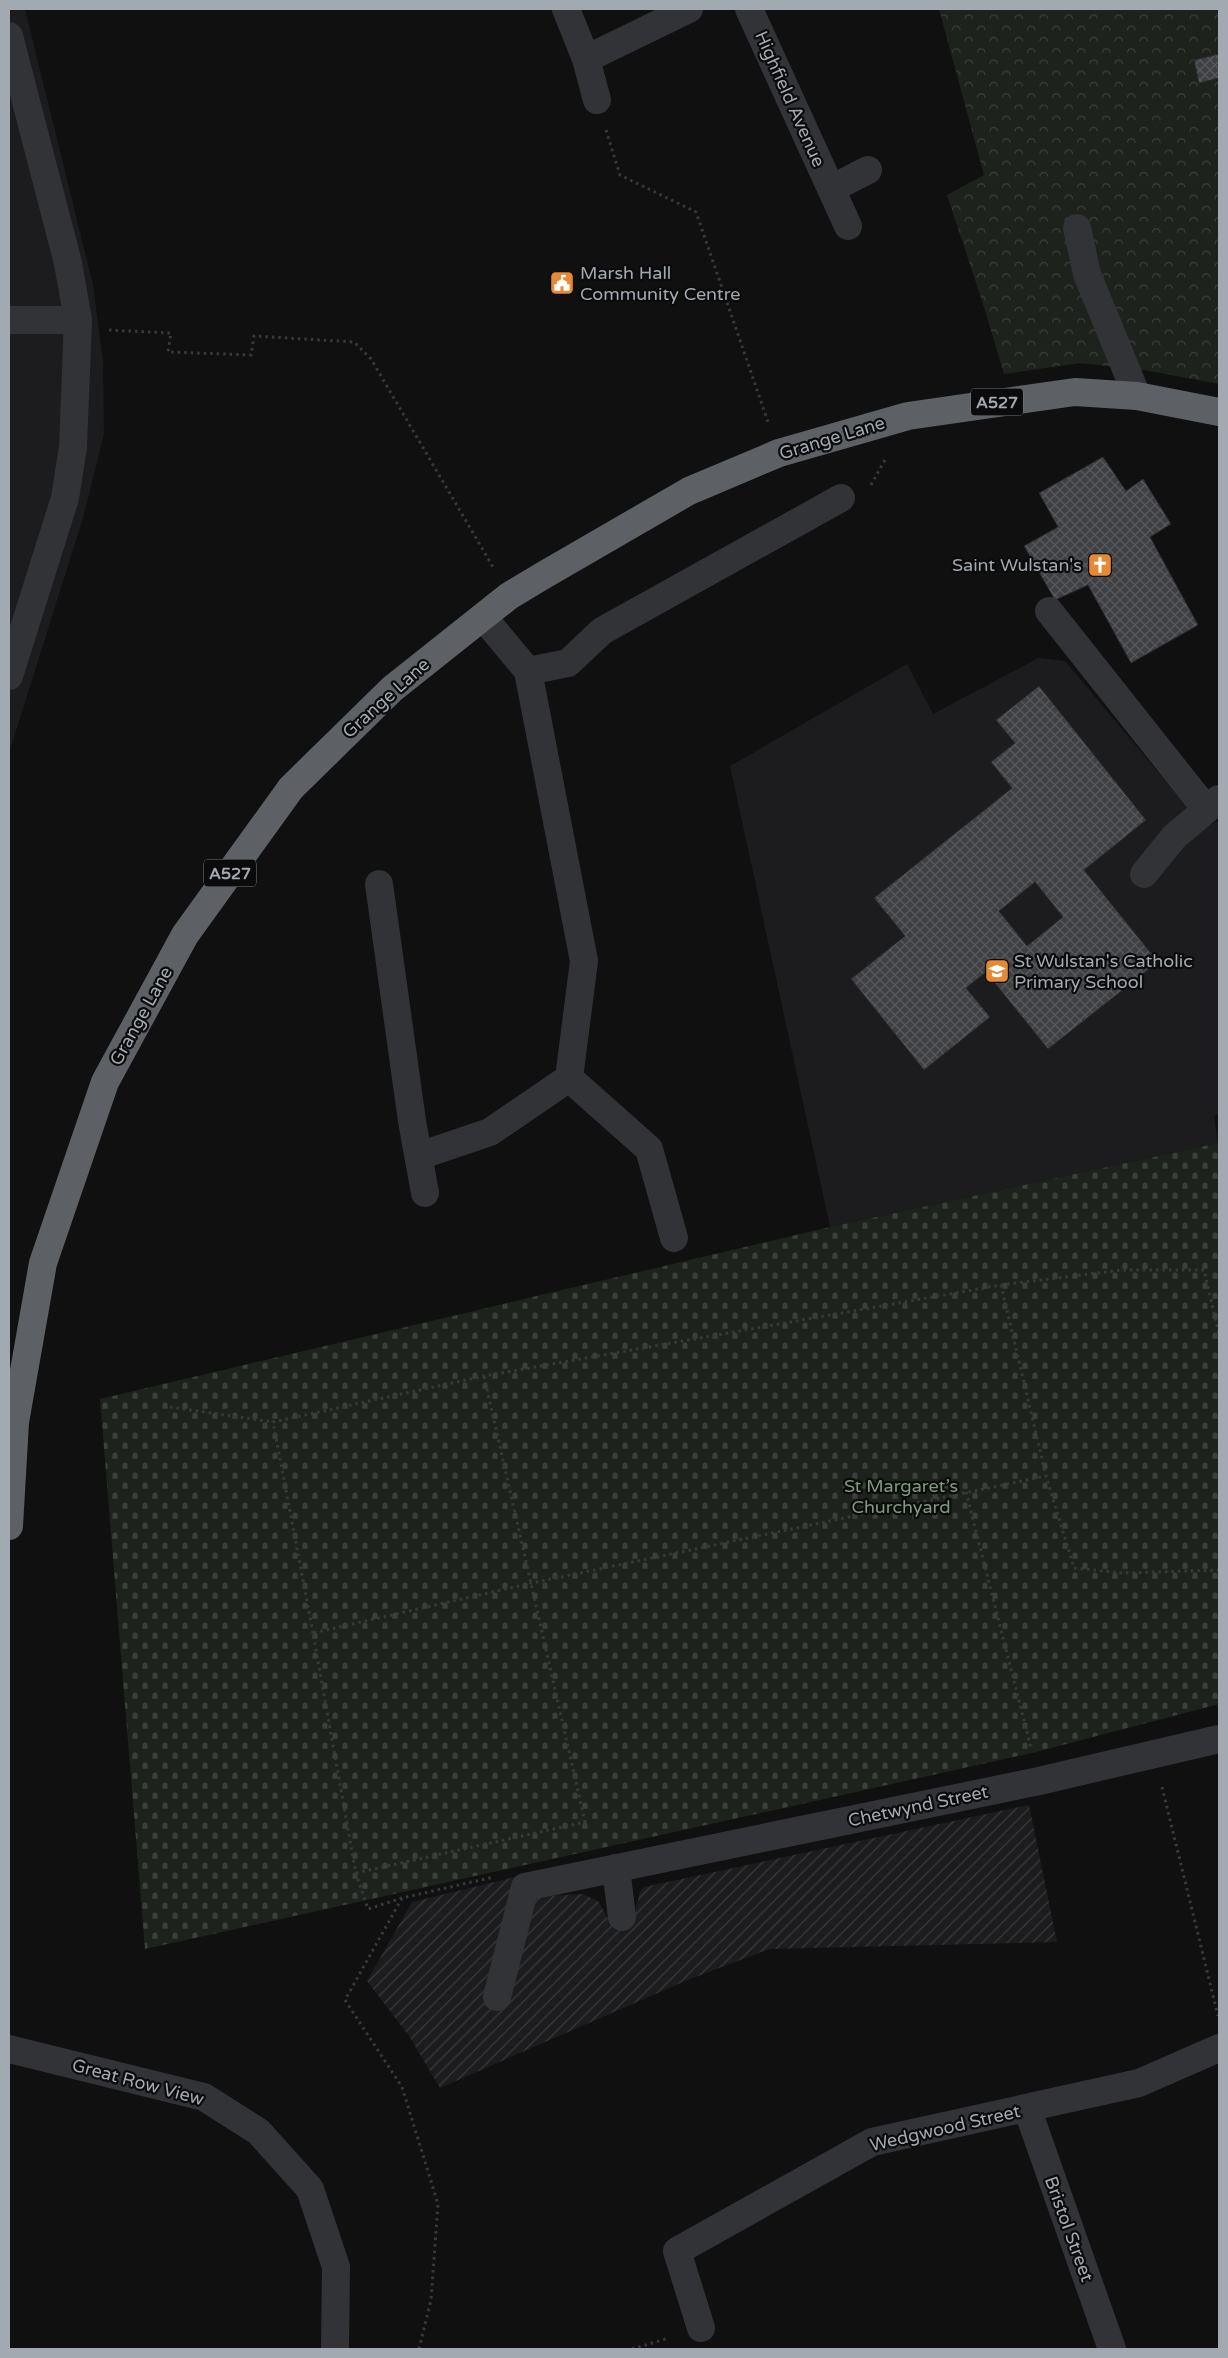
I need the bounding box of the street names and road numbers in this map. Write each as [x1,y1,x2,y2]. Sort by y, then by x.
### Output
street label: Highfield Avenue [750,28,830,170]
road number: A527 [971,388,1023,416]
street label: Grange Lane [776,411,888,465]
street label: Grange Lane [338,653,434,743]
road number: A527 [204,860,256,886]
street label: Grange Lane [105,963,177,1069]
street label: Chetwynd Street [846,1780,990,1832]
street label: Great Row View [70,2054,206,2110]
street label: Wedgwood Street [868,2100,1023,2156]
street label: Bristol Street [1040,2173,1098,2285]

